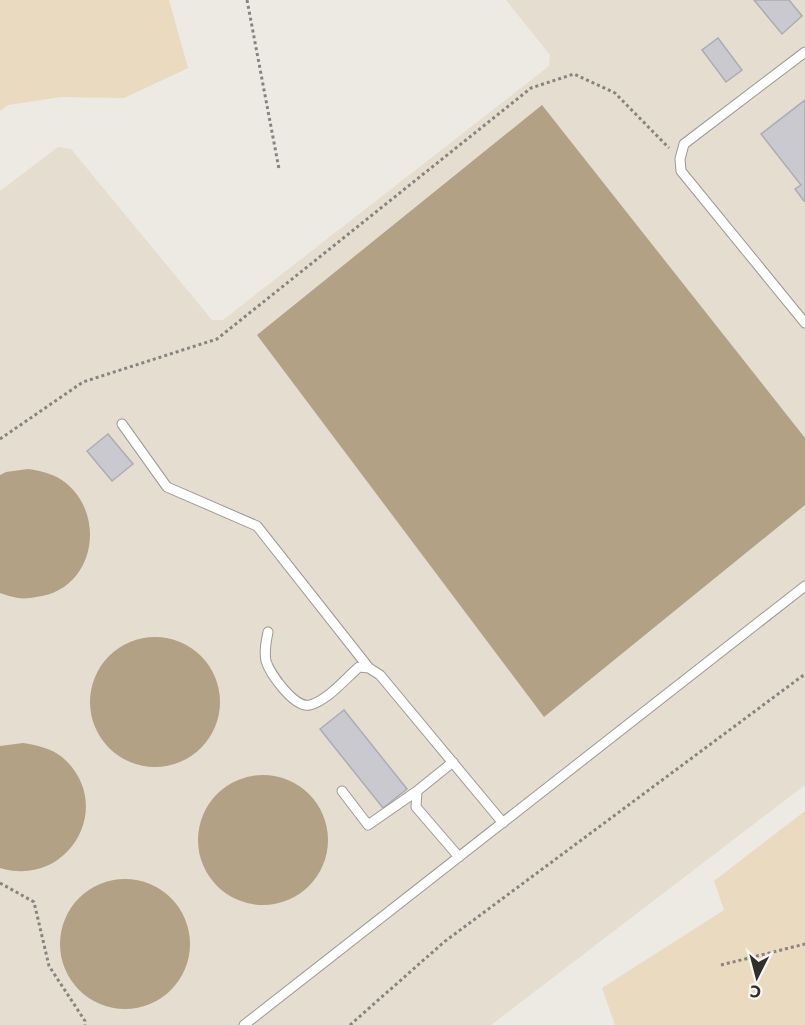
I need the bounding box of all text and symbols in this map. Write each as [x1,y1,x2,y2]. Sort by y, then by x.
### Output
north arrow [727,947,787,1007]
text: С [749,982,762,1002]

